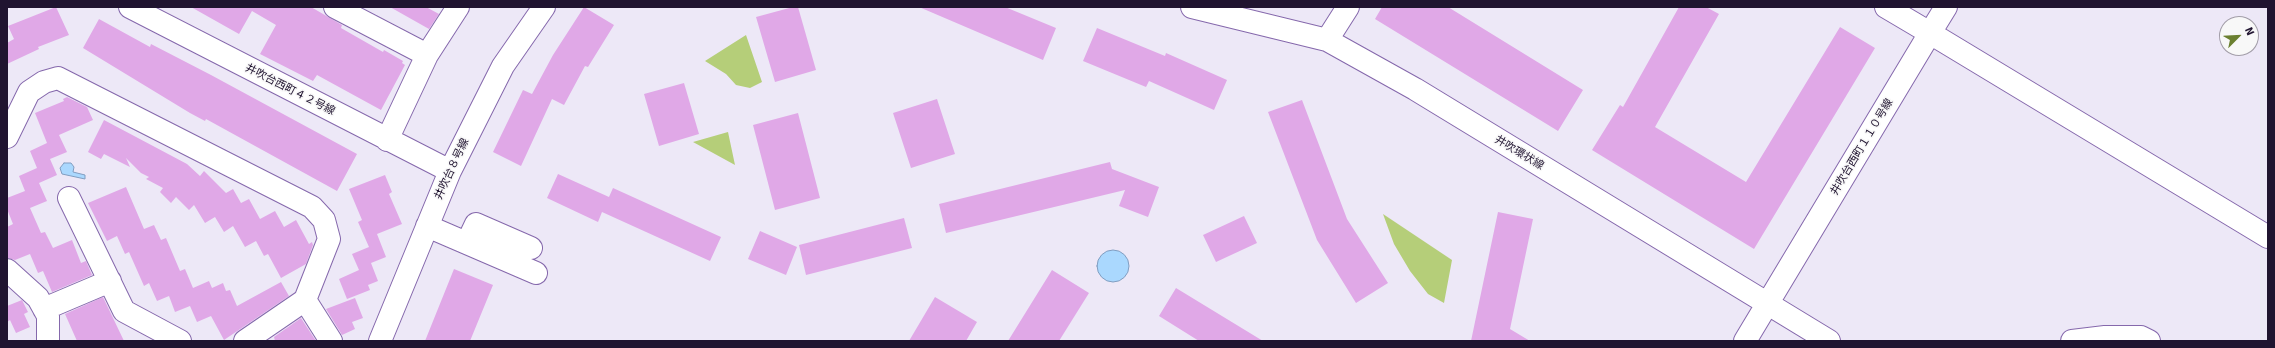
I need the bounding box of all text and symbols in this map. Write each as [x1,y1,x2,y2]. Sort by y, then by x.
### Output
north arrow [2219,16,2259,56]
text: N [2242,25,2257,37]
street label: 井吹台西町４２号線 [243,62,337,118]
street label: 井吹台西町１１０号線 [1828,96,1896,198]
street label: 井吹環状線 [1492,133,1546,173]
street label: 井吹台８号線 [432,136,472,202]

